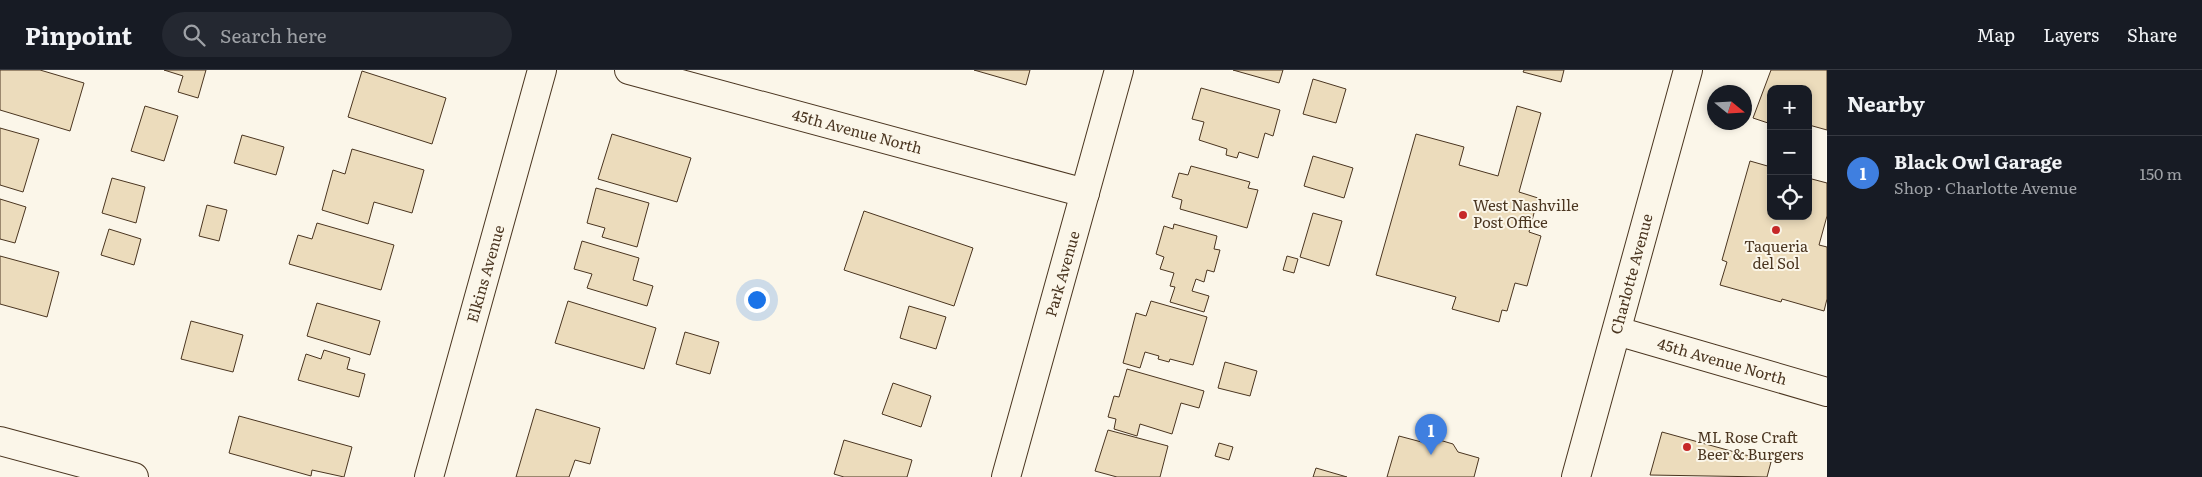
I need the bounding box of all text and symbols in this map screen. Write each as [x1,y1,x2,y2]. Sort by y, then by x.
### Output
search box [162,12,512,57]
text: Pinpoint [25,17,132,52]
icon: search [180,21,208,49]
text: Search here [220,21,327,49]
text: Map [1977,21,2015,48]
text: Layers [2043,21,2099,48]
text: Share [2127,21,2177,48]
north arrow [1707,85,1752,130]
map controls [1767,85,1812,220]
button: + [1767,85,1812,130]
text: Nearby [1847,87,1925,118]
street label: 45th Avenue North [790,102,925,159]
button: − [1767,130,1812,175]
text: Black Owl Garage [1894,147,2062,175]
text: 1 [1860,161,1866,185]
text: 150 m [2139,161,2182,185]
button: locate [1767,175,1812,220]
text: Shop · Charlotte Avenue [1894,175,2077,199]
place label: West Nashville Post Office [1473,193,1579,233]
marker: West Nashville Post Office [1457,209,1469,221]
street label: Charlotte Avenue [1603,211,1658,336]
street label: Elkins Avenue [460,222,510,325]
marker: Taqueria del Sol [1770,224,1782,236]
street label: Park Avenue [1038,228,1085,319]
place label: Taqueria del Sol [1744,234,1809,274]
your location [744,287,770,313]
street label: 45th Avenue North [1655,331,1790,390]
pin: 1 [1415,414,1447,455]
place label: ML Rose Craft Beer & Burgers [1697,425,1804,465]
marker: ML Rose Craft Beer & Burgers [1681,441,1693,453]

